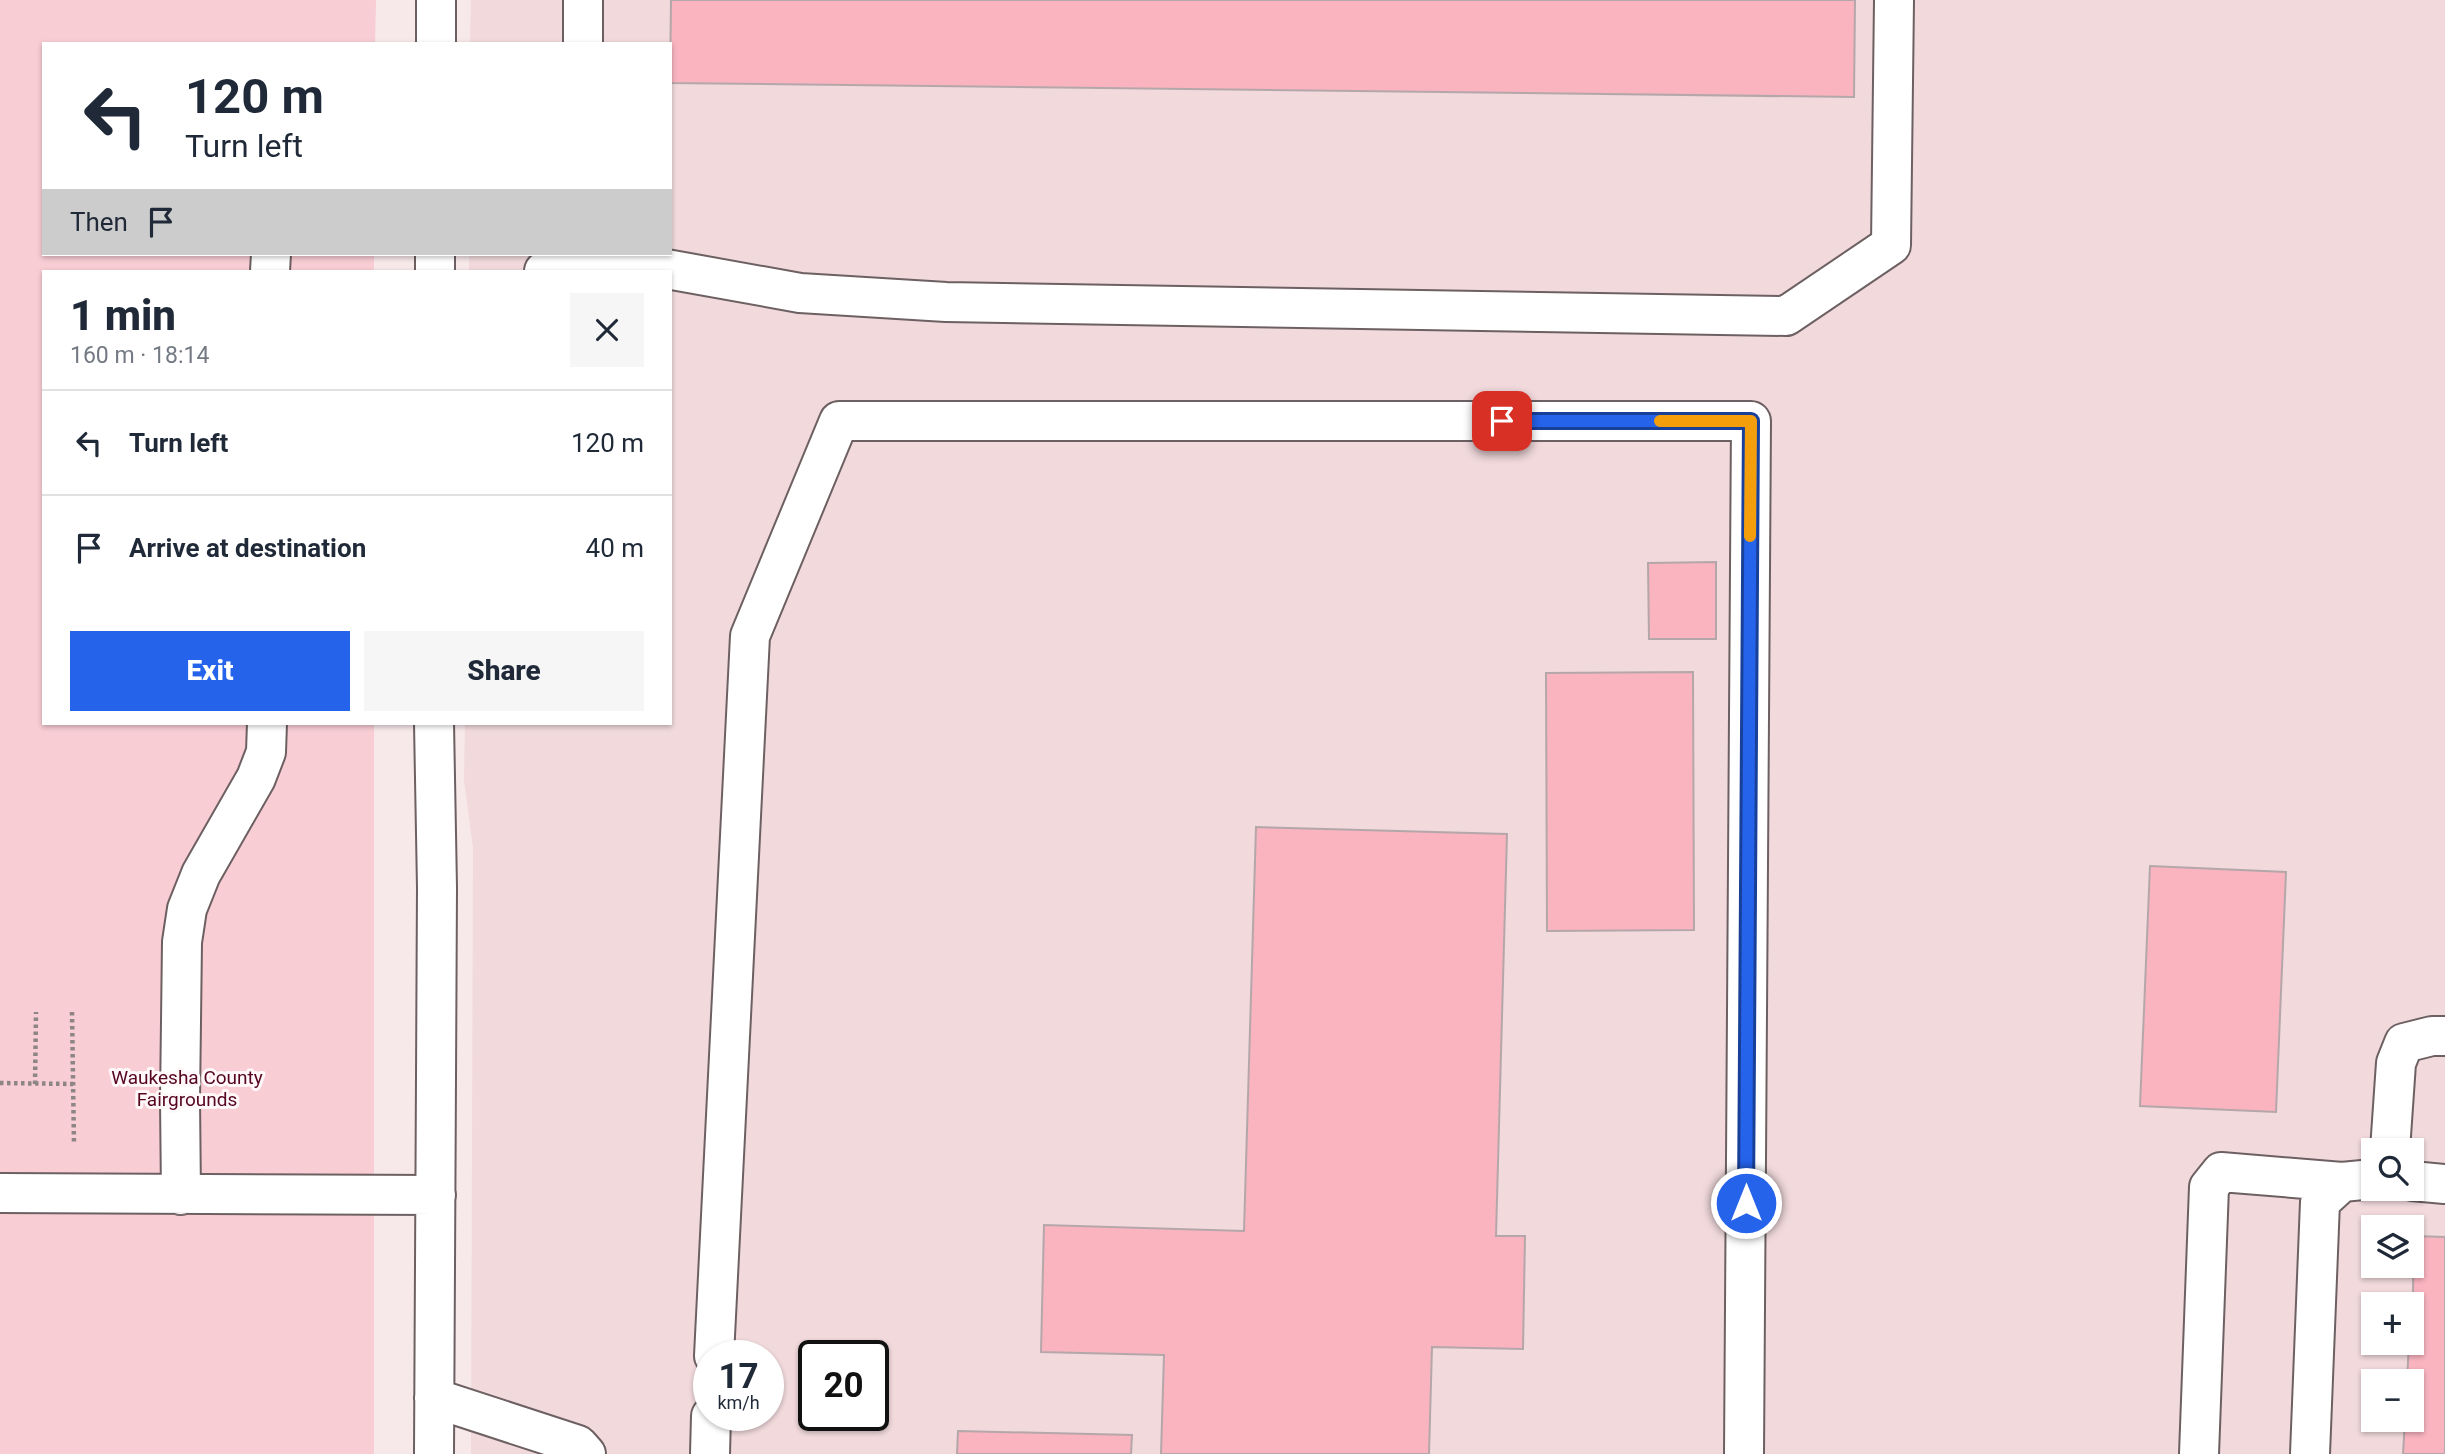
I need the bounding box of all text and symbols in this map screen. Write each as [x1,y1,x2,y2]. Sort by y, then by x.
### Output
text: 120 m [185,68,324,125]
icon: left [70,70,161,161]
text: Turn left [185,127,303,165]
icon: arrive [142,203,180,241]
text: Then [70,207,128,237]
text: 1 min [70,291,176,340]
button: close [570,293,644,367]
text: 160 m · 18:14 [70,342,209,369]
pin [1472,391,1532,451]
icon: arrive [1483,402,1521,440]
icon: left [70,424,108,462]
text: Turn left [129,428,228,458]
text: 120 m [571,428,644,458]
icon: arrive [70,529,108,567]
text: Arrive at destination [129,533,366,563]
text: 40 m [586,533,644,563]
button: Exit [70,631,350,711]
button: Share [364,631,644,711]
park label: Waukesha County Fairgrounds [111,1066,263,1111]
map controls [2361,1138,2424,1432]
button: search [2361,1138,2424,1201]
position arrow [1709,1166,1783,1240]
button: layers [2361,1215,2424,1278]
button: + [2361,1292,2424,1355]
speed limit sign: 20 [798,1340,889,1431]
text: 17 [718,1356,759,1397]
button: − [2361,1369,2424,1432]
text: km/h [717,1392,760,1413]

